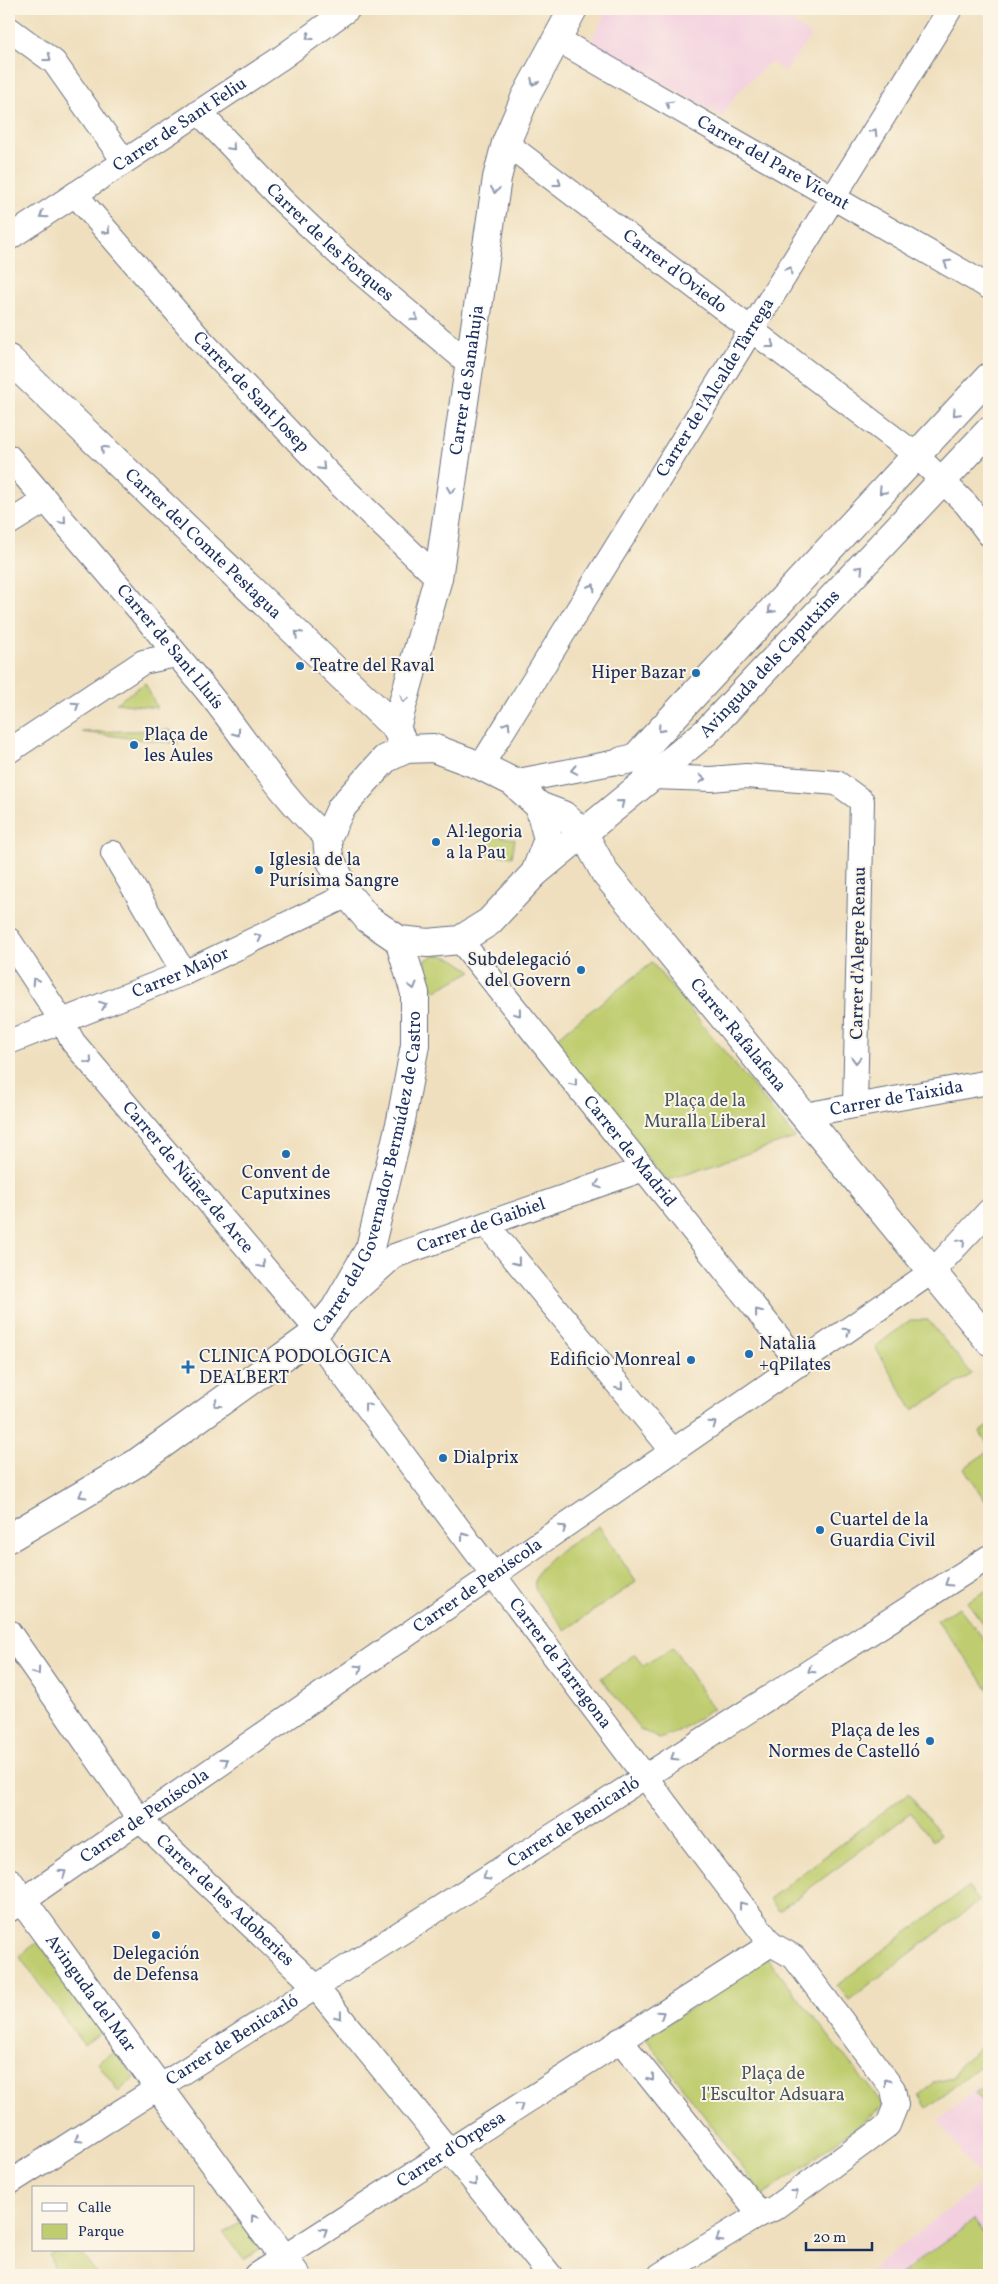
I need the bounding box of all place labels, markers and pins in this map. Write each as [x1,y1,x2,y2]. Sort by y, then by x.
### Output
place label: Teatre del Raval [310,654,435,679]
marker: Teatre del Raval [294,660,306,672]
place label: Hiper Bazar [591,661,686,686]
marker: Hiper Bazar [690,667,702,679]
place label: Plaça de les Aules [144,723,213,769]
marker: Plaça de les Aules [128,739,140,751]
place label: Al·legoria a la Pau [446,820,522,866]
marker: Al·legoria a la Pau [430,836,442,848]
place label: Iglesia de la Purísima Sangre [269,848,399,894]
marker: Iglesia de la Purísima Sangre [253,864,265,876]
place label: Subdelegació del Govern [467,948,571,994]
marker: Subdelegació del Govern [575,964,587,976]
marker: Convent de Caputxines [280,1148,292,1160]
place label: Convent de Caputxines [241,1161,331,1207]
place label: Natalia +qPilates [759,1332,831,1378]
place label: CLINICA PODOLÓGICA DEALBERT [199,1345,392,1391]
place label: Edificio Monreal [550,1348,681,1373]
marker: Natalia +qPilates [743,1348,755,1360]
marker: Edificio Monreal [685,1354,697,1366]
marker: CLINICA PODOLÓGICA DEALBERT [181,1360,195,1374]
place label: Dialprix [453,1446,519,1471]
marker: Dialprix [437,1452,449,1464]
place label: Cuartel de la Guardia Civil [830,1508,935,1554]
marker: Cuartel de la Guardia Civil [814,1524,826,1536]
place label: Plaça de les Normes de Castelló [768,1719,920,1765]
marker: Plaça de les Normes de Castelló [924,1735,936,1747]
marker: Delegación de Defensa [150,1929,162,1941]
place label: Delegación de Defensa [112,1942,200,1988]

